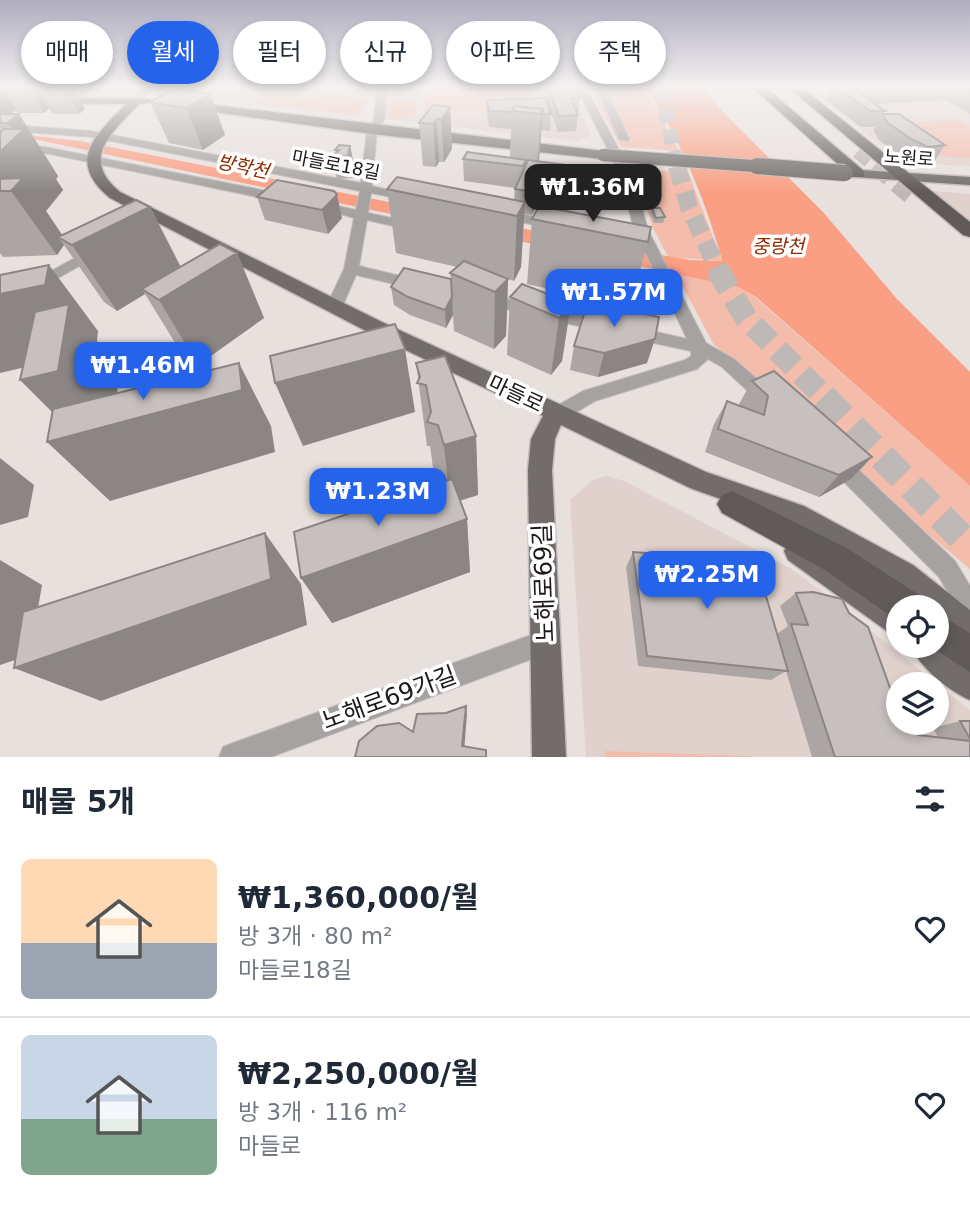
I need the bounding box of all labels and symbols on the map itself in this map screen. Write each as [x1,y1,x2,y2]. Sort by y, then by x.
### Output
street label: 노원로 [884,145,935,170]
street label: 마들로18길 [290,146,382,183]
water label: 방학천 [215,150,272,183]
pin: ₩1.36M [536,164,650,224]
water label: 중랑천 [752,235,806,257]
pin: ₩1.57M [557,270,671,329]
pin: ₩1.46M [86,342,200,402]
street label: 마들로 [485,371,547,417]
pin: ₩1.23M [321,468,435,528]
street label: 노해로69길 [528,523,560,643]
pin: ₩2.25M [650,552,764,611]
street label: 노해로69가길 [318,661,460,735]

